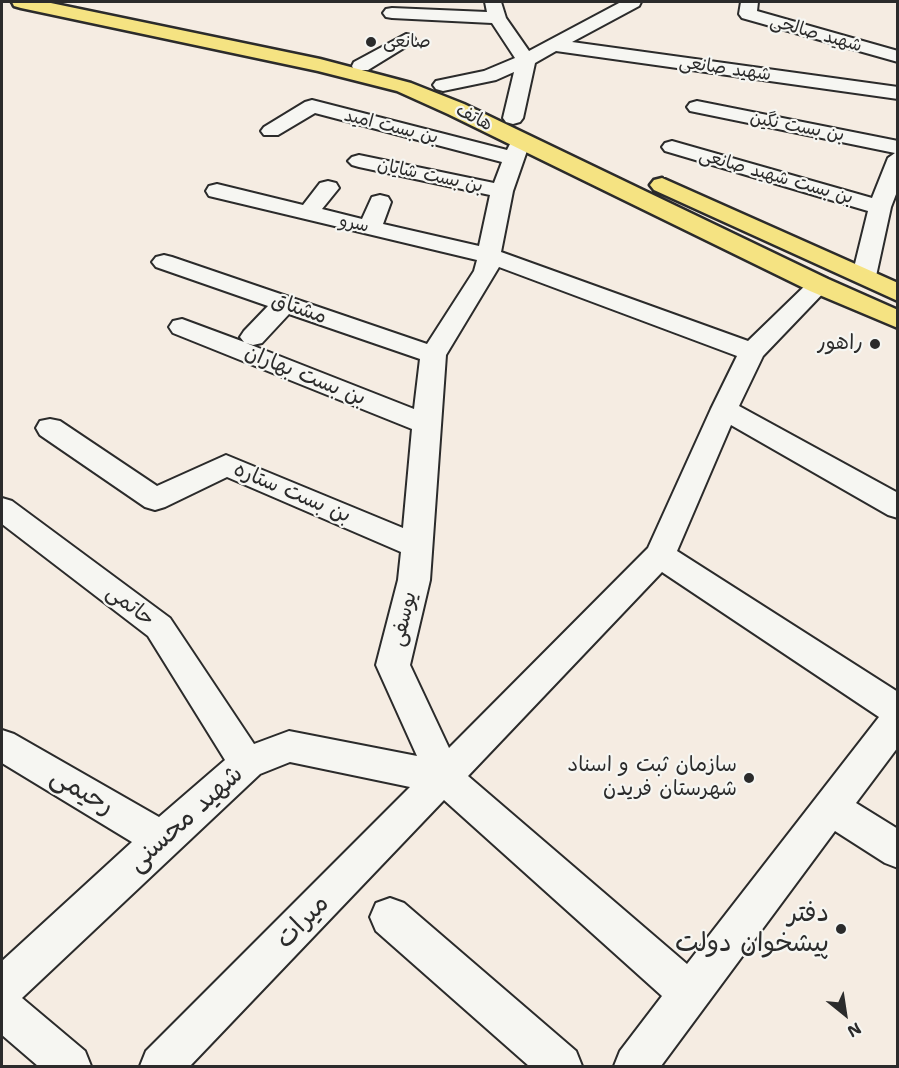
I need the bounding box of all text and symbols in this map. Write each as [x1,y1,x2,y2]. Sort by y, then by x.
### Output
street label: شهید صالحی [768,11,864,57]
place label: صانعی [383,31,431,53]
marker: صانعی [364,35,378,49]
street label: شهید صانعی [678,52,772,86]
street label: هاتف [452,100,496,136]
street label: بن بست امید [342,105,440,149]
street label: بن بست نگین [748,107,846,147]
street label: بن بست شهید صانعی [697,145,855,209]
street label: بن بست شایان [375,154,485,198]
street label: سرو [337,210,371,238]
street label: مشتاق [268,288,330,330]
place label: راهور [817,331,863,357]
marker: راهور [868,337,882,351]
street label: بن بست بهاران [241,340,369,412]
street label: بن بست ستاره [230,457,354,529]
street label: حاتمی [101,580,159,632]
street label: یوسفی [385,589,423,649]
place label: سازمان ثبت و اسناد شهرستان فریدن [567,753,737,803]
street label: شهید محسنی [122,759,250,879]
street label: رحیمی [45,761,119,823]
marker: سازمان ثبت و اسناد شهرستان فریدن [742,771,756,785]
street label: میرات [270,888,336,956]
place label: دفتر پیشخوان دولت [675,898,829,960]
marker: دفتر پیشخوان دولت [834,922,848,936]
north arrow [815,984,875,1044]
text: N [844,1018,865,1042]

